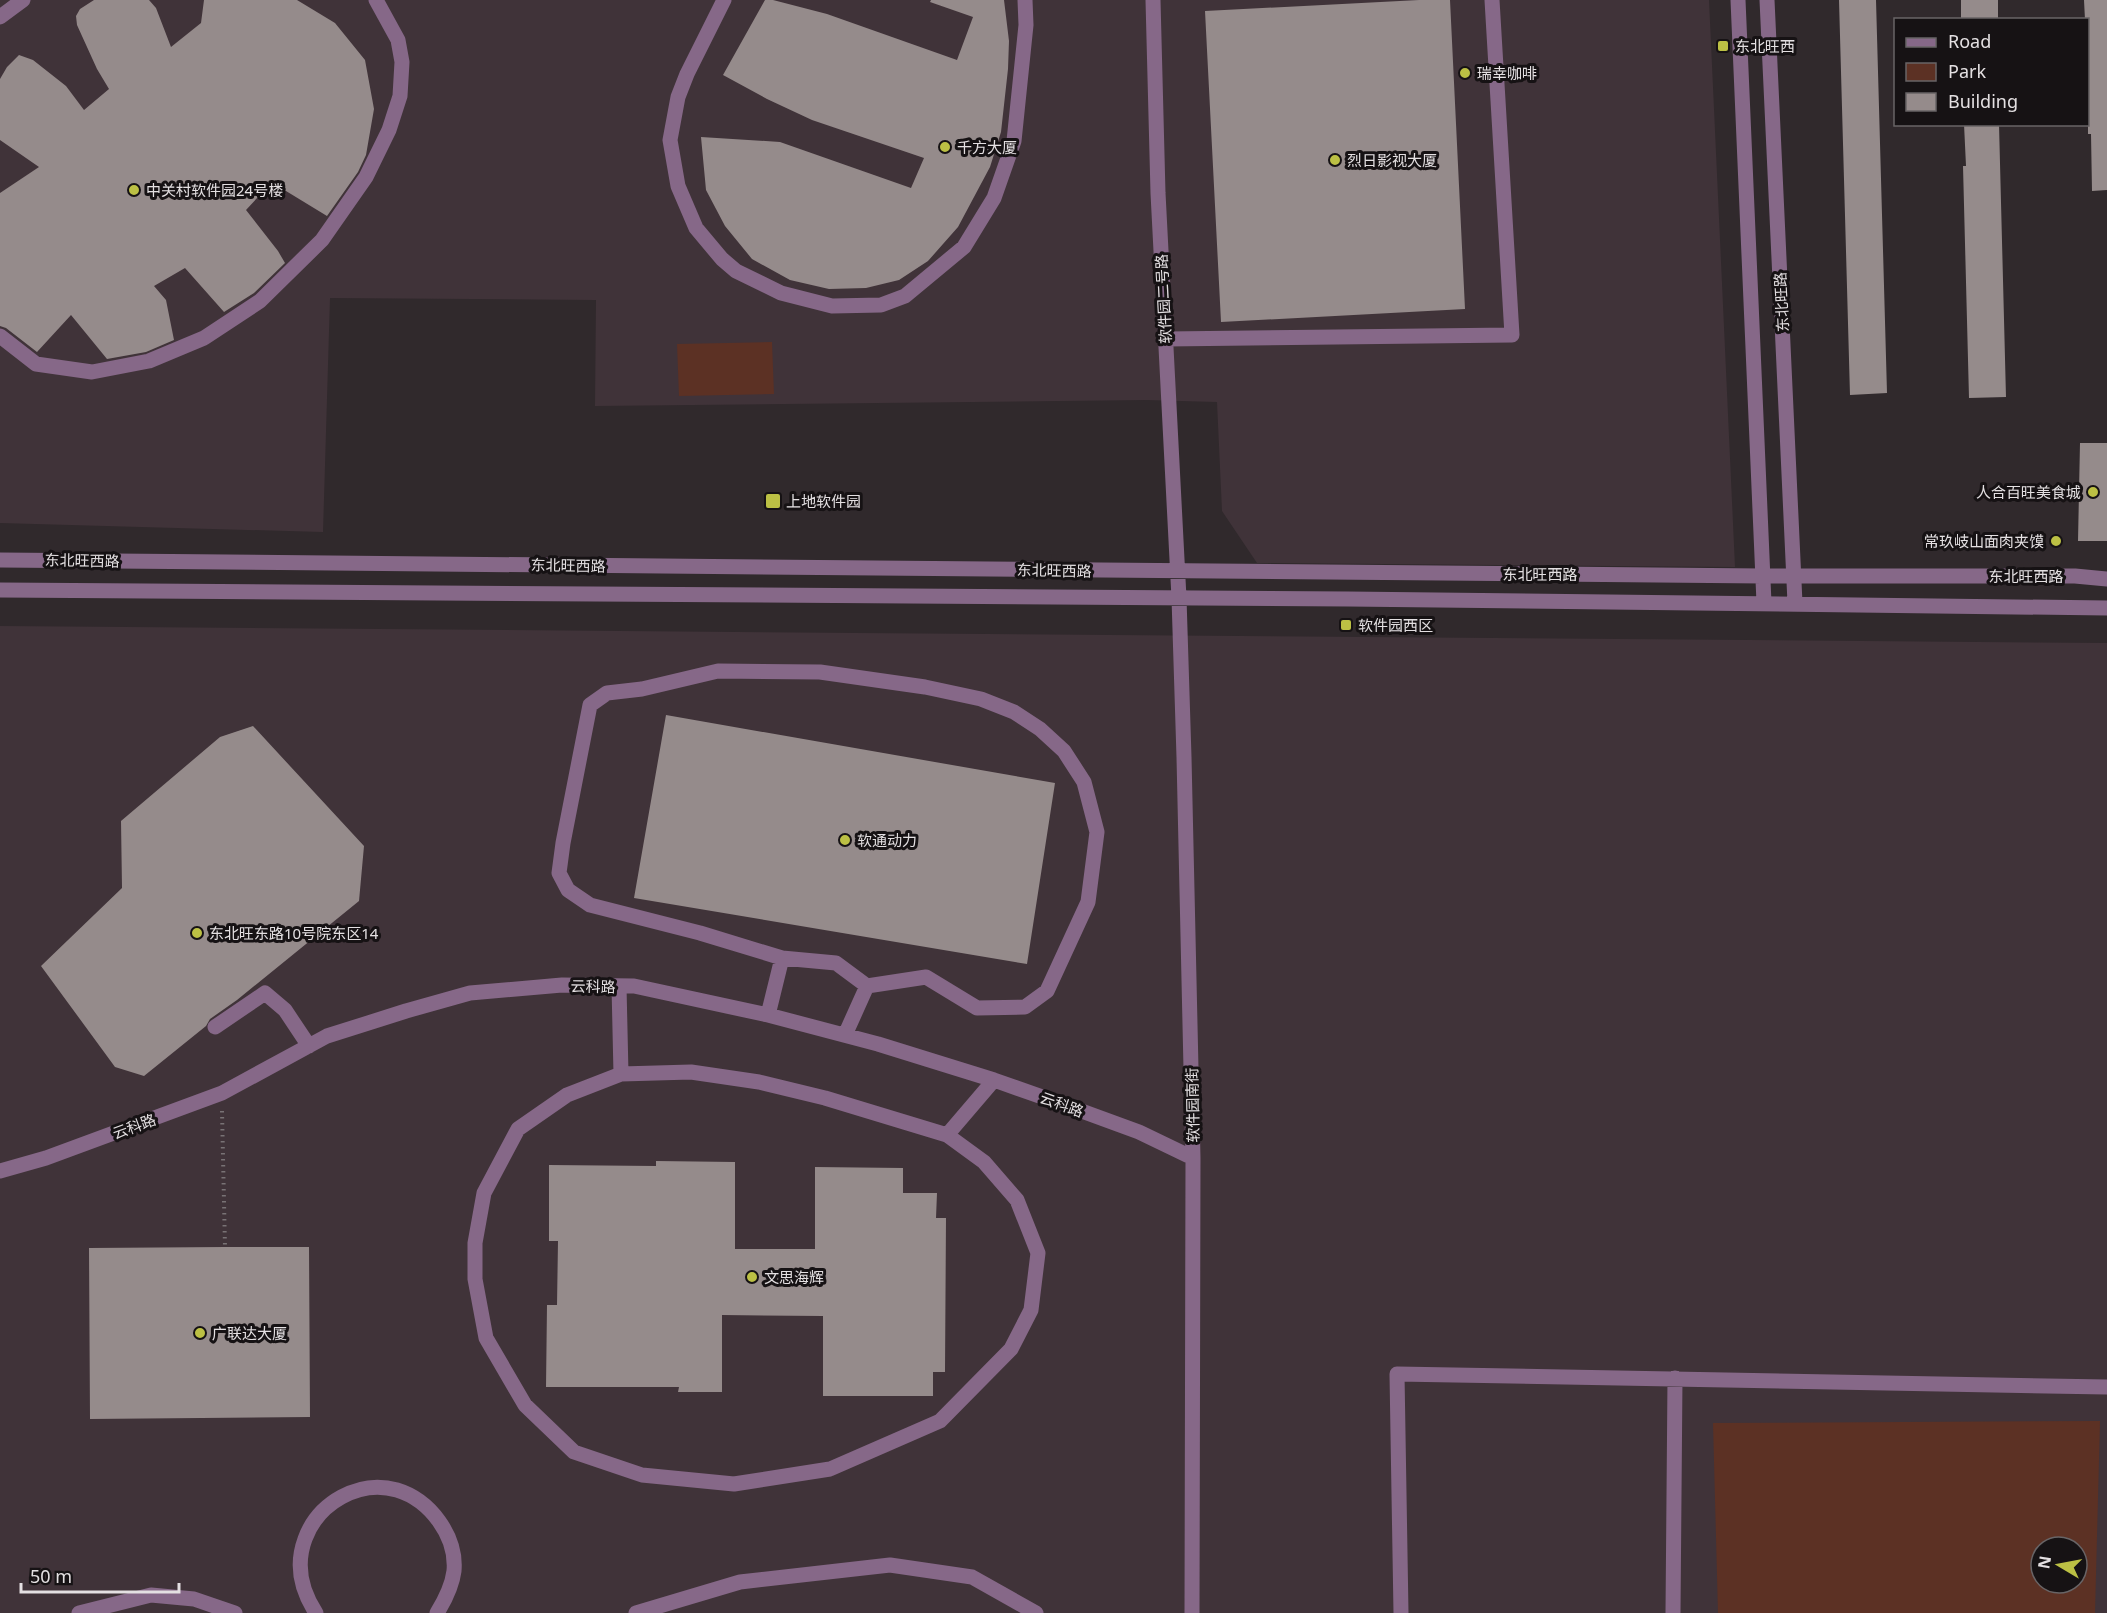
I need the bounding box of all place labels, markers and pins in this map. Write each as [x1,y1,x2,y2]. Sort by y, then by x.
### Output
place label: 东北旺西 [1735,36,1795,56]
marker: 东北旺西 [1716,39,1730,53]
place label: 瑞幸咖啡 [1477,63,1537,83]
marker: 瑞幸咖啡 [1458,66,1472,80]
place label: 千方大厦 [957,137,1017,157]
marker: 千方大厦 [938,140,952,154]
place label: 烈日影视大厦 [1347,150,1437,170]
marker: 烈日影视大厦 [1328,153,1342,167]
place label: 中关村软件园24号楼 [146,180,283,200]
marker: 中关村软件园24号楼 [127,183,141,197]
place label: 人合百旺美食城 [1976,482,2081,502]
marker: 人合百旺美食城 [2086,485,2100,499]
place label: 上地软件园 [786,491,861,511]
marker: 上地软件园 [764,492,782,510]
place label: 常玖岐山面肉夹馍 [1924,531,2044,551]
marker: 常玖岐山面肉夹馍 [2049,534,2063,548]
place label: 软件园西区 [1358,615,1433,635]
marker: 软件园西区 [1339,618,1353,632]
place label: 软通动力 [857,830,917,850]
marker: 软通动力 [838,833,852,847]
place label: 东北旺东路10号院东区14 [209,923,379,943]
marker: 东北旺东路10号院东区14 [190,926,204,940]
place label: 文思海辉 [764,1267,824,1287]
marker: 文思海辉 [745,1270,759,1284]
place label: 广联达大厦 [212,1323,287,1343]
marker: 广联达大厦 [193,1326,207,1340]

